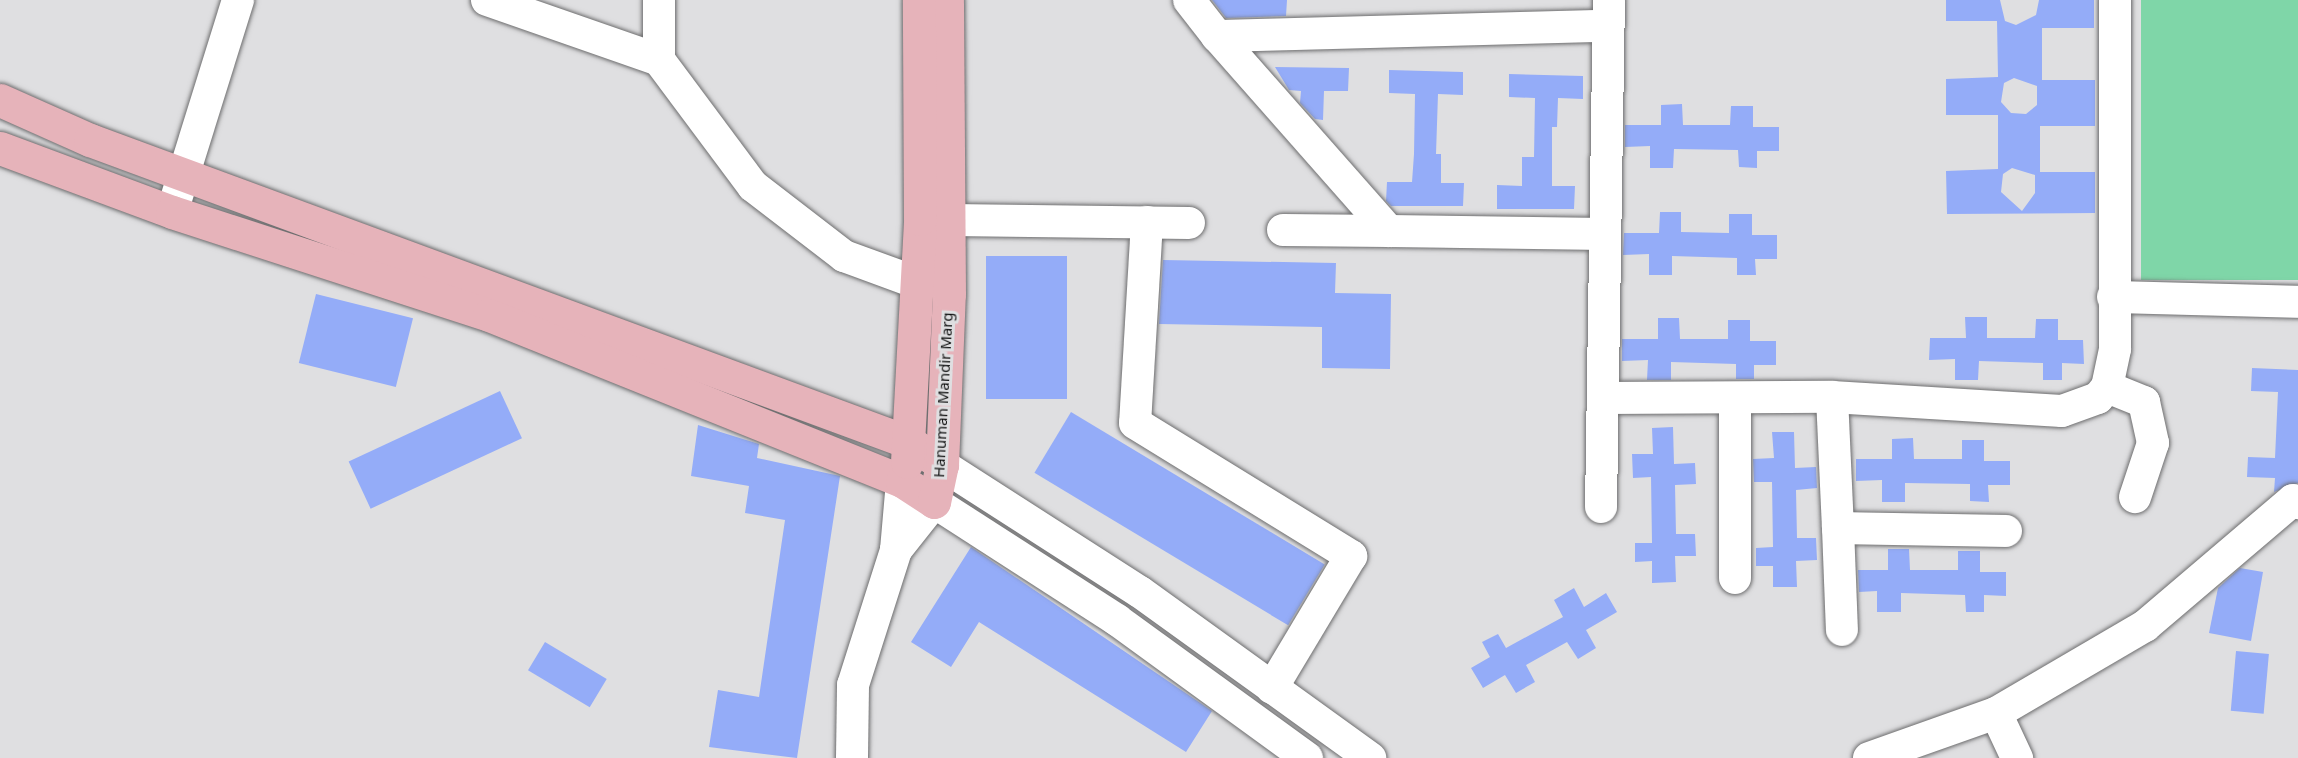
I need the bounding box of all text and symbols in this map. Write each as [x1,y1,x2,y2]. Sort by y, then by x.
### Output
street label: Hanuman Mandir Marg [930,312,956,478]

